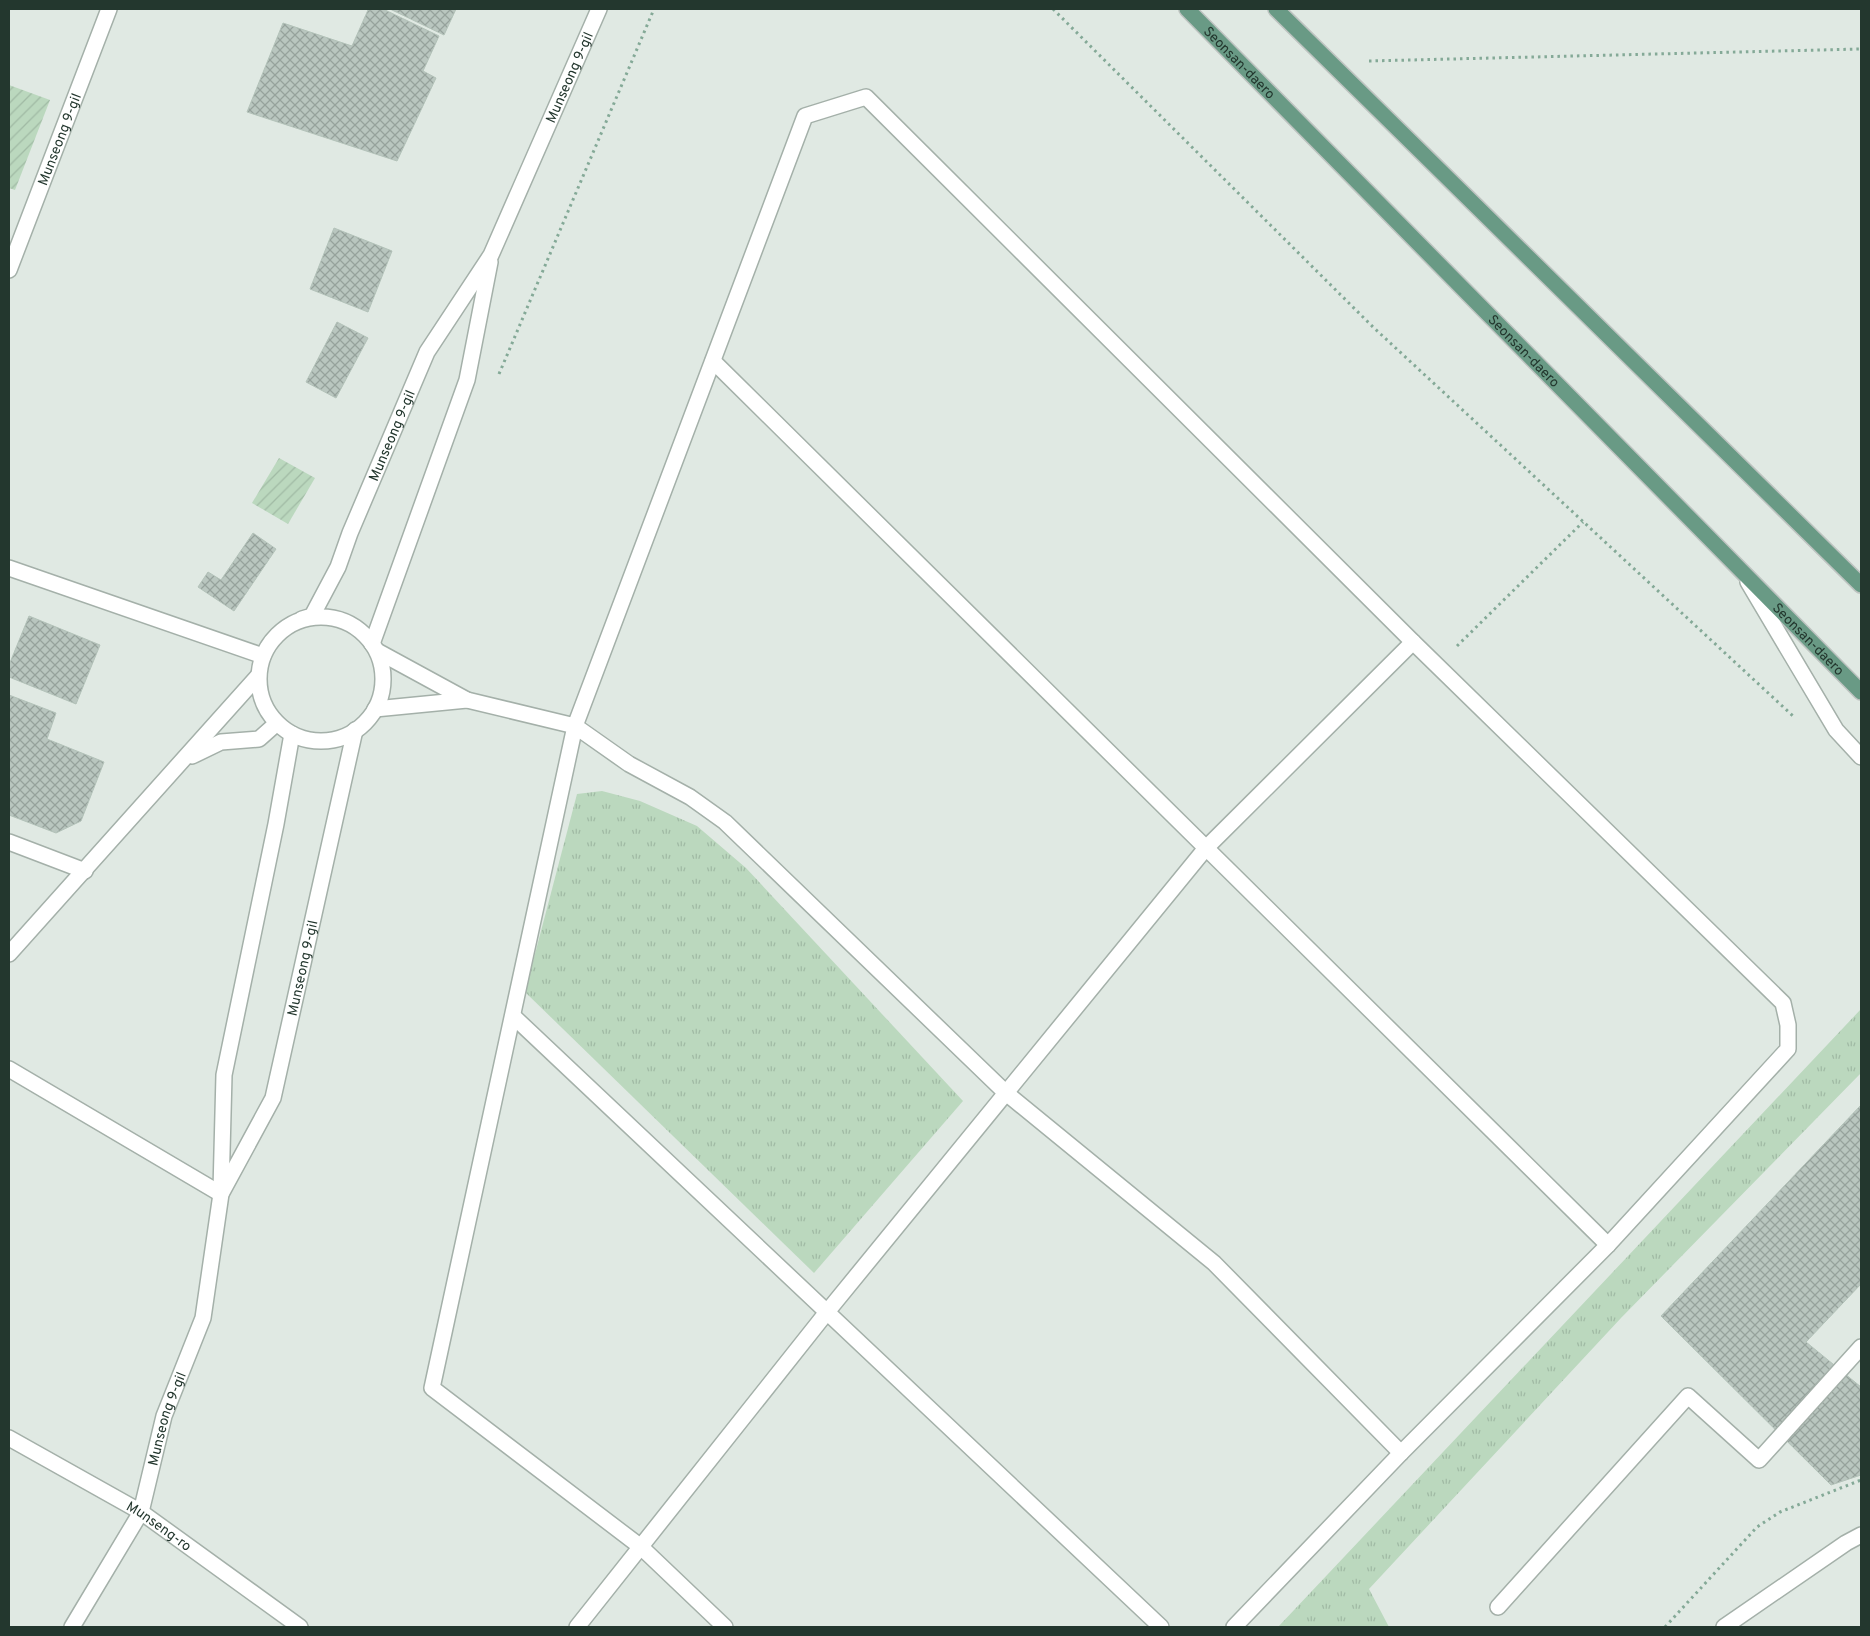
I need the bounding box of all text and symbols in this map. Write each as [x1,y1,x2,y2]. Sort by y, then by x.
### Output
street label: Seonsan-daero [1199,24,1278,103]
street label: Munseong 9-gil [543,30,598,126]
street label: Munseong 9-gil [35,91,86,188]
street label: Seonsan-daero [1484,312,1563,392]
street label: Munseong 9-gil [366,388,420,484]
street label: Seonsan-daero [1768,600,1847,680]
street label: Munseong 9-gil [285,919,322,1018]
street label: Munseong 9-gil [145,1370,191,1468]
street label: Munseng-ro [123,1498,194,1556]

